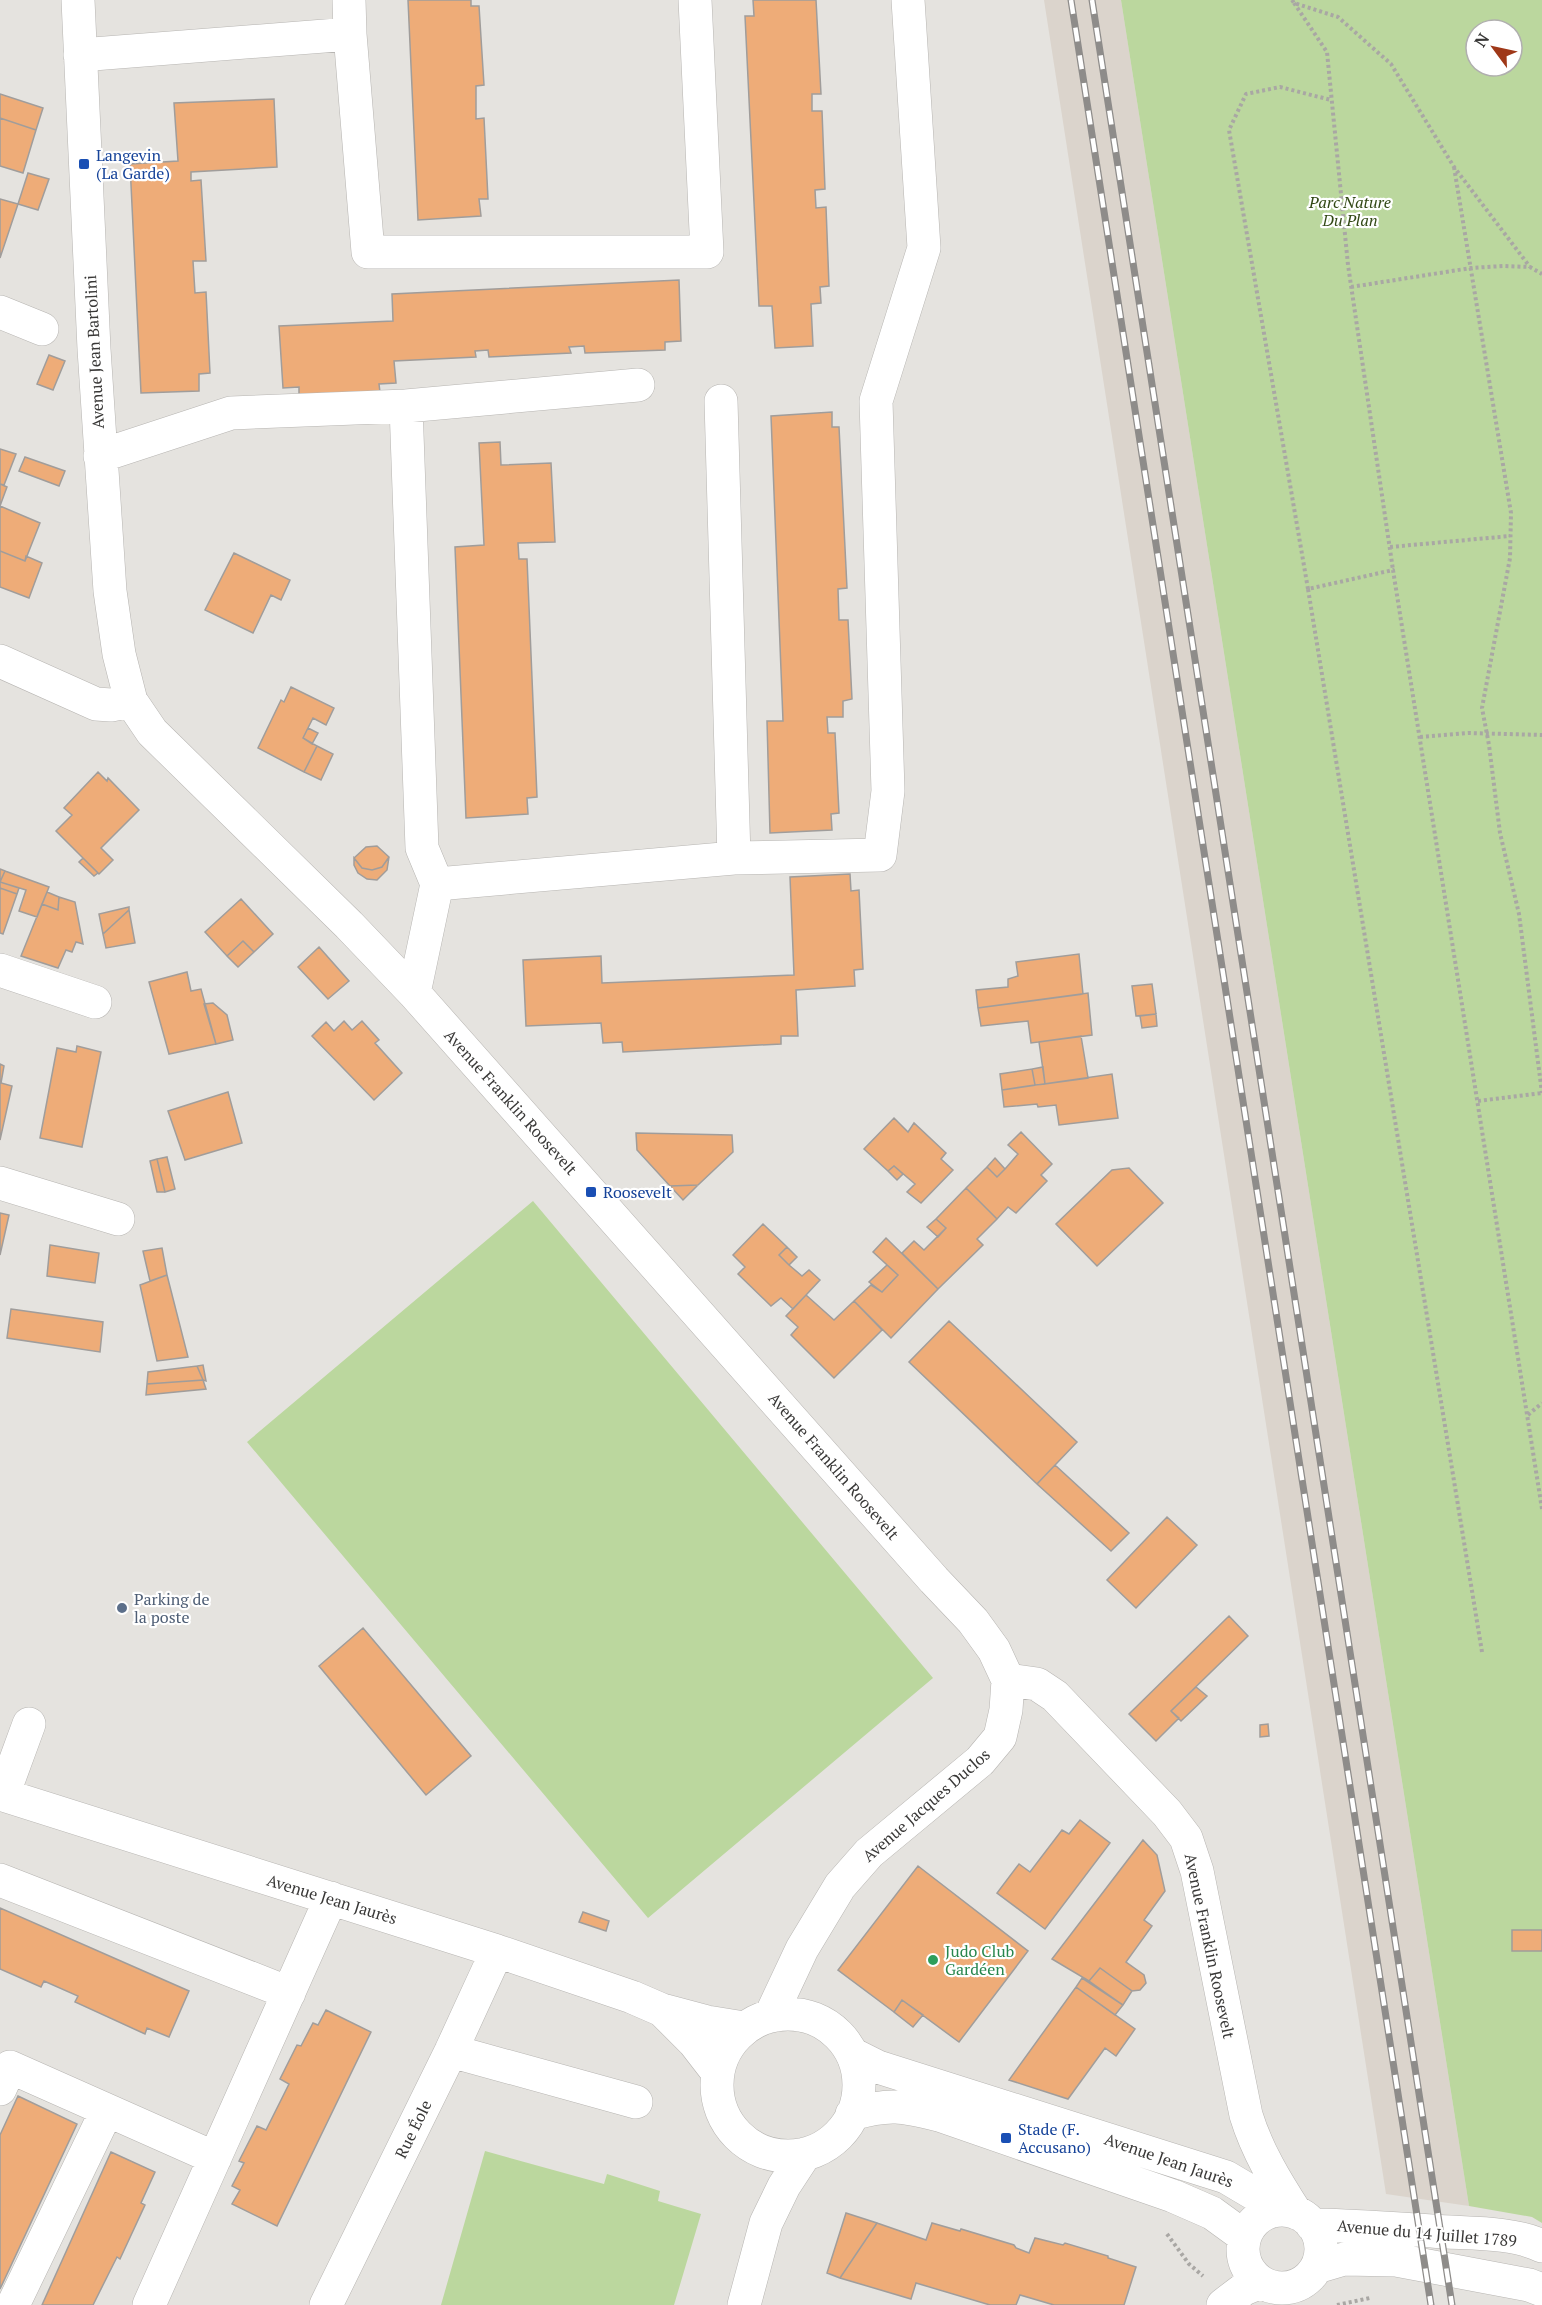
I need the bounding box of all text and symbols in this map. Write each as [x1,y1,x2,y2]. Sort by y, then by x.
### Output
north arrow [1464,18,1524,78]
text: N [1469,29,1494,51]
place label: Langevin (La Garde) [96,144,170,184]
marker: Langevin (La Garde) [77,157,91,171]
park label: Parc Nature Du Plan [1308,191,1391,231]
street label: Avenue Jean Bartolini [79,274,109,430]
street label: Avenue Franklin Roosevelt [440,1024,582,1180]
place label: Roosevelt [603,1181,672,1203]
marker: Roosevelt [584,1185,598,1199]
street label: Avenue Franklin Roosevelt [764,1388,904,1545]
place label: Parking de la poste [134,1588,210,1628]
marker: Parking de la poste [115,1601,129,1615]
street label: Avenue Jacques Duclos [858,1743,995,1867]
street label: Avenue Franklin Roosevelt [1180,1851,1240,2041]
street label: Avenue Jean Jaurès [264,1869,400,1929]
place label: Judo Club Gardéen [945,1940,1015,1980]
marker: Judo Club Gardéen [926,1953,940,1967]
street label: Rue Éole [389,2096,437,2162]
place label: Stade (F. Accusano) [1018,2118,1091,2158]
street label: Avenue Jean Jaurès [1102,2128,1237,2192]
marker: Stade (F. Accusano) [999,2131,1013,2145]
street label: Avenue du 14 Juillet 1789 [1336,2214,1518,2252]

